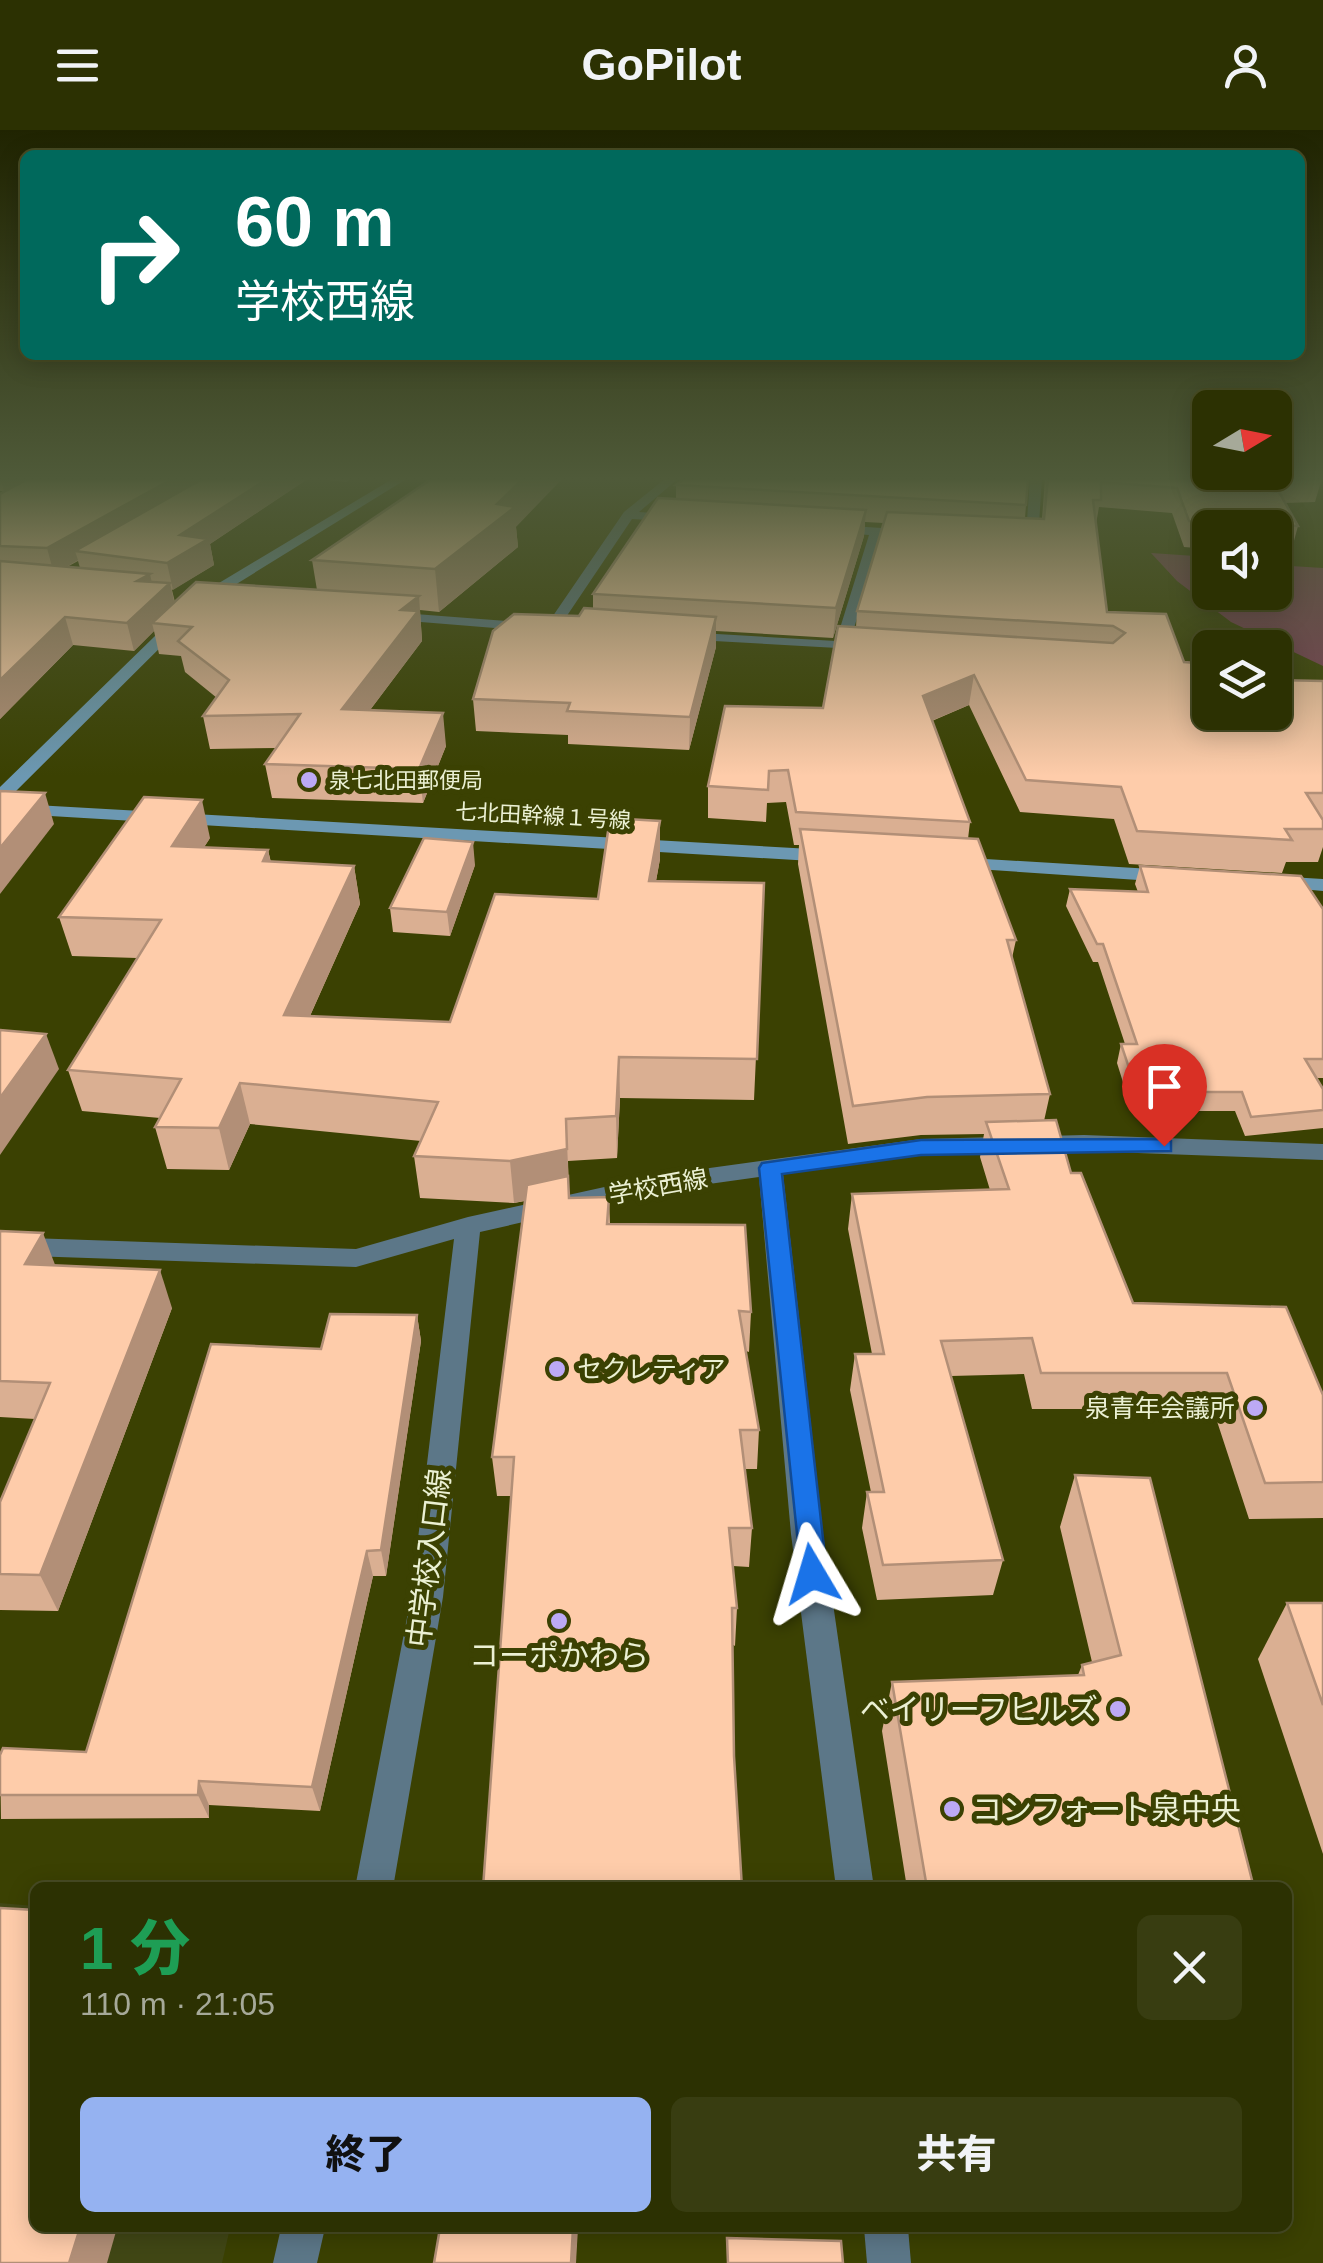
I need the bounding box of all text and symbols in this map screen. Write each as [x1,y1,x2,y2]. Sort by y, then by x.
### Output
icon: menu [50,38,105,93]
icon: person [1218,38,1273,93]
text: GoPilot [582,39,741,90]
text: 60 m [235,183,395,261]
icon: right [70,190,200,320]
text: 学校西線 [235,276,415,327]
north arrow [1192,390,1292,490]
map controls [1192,390,1292,730]
button: sound [1192,510,1292,610]
button: layers [1192,630,1292,730]
place label: 泉七北田郵便局 [329,768,483,793]
marker: 泉七北田郵便局 [298,769,320,791]
street label: 七北田幹線１号線 [454,799,632,833]
pin [1122,1044,1207,1147]
icon: arrive [1137,1059,1192,1114]
street label: 学校西線 [606,1164,710,1208]
place label: セクレティア [577,1355,726,1383]
marker: セクレティア [546,1358,568,1380]
place label: 泉青年会議所 [1085,1394,1235,1422]
marker: 泉青年会議所 [1244,1397,1266,1419]
street label: 中学校入口線 [402,1467,456,1649]
position arrow [760,1522,864,1626]
marker: コーポかわら [548,1610,570,1632]
place label: コーポかわら [469,1639,649,1672]
place label: ベイリーフヒルズ [860,1693,1098,1726]
marker: ベイリーフヒルズ [1107,1698,1129,1720]
place label: コンフォート泉中央 [972,1793,1241,1826]
marker: コンフォート泉中央 [941,1798,963,1820]
text: 1 分 [80,1915,190,1982]
button: close [1137,1915,1242,2020]
text: 110 m · 21:05 [80,1986,275,2022]
button: 終了 [80,2097,651,2212]
button: 共有 [671,2097,1242,2212]

